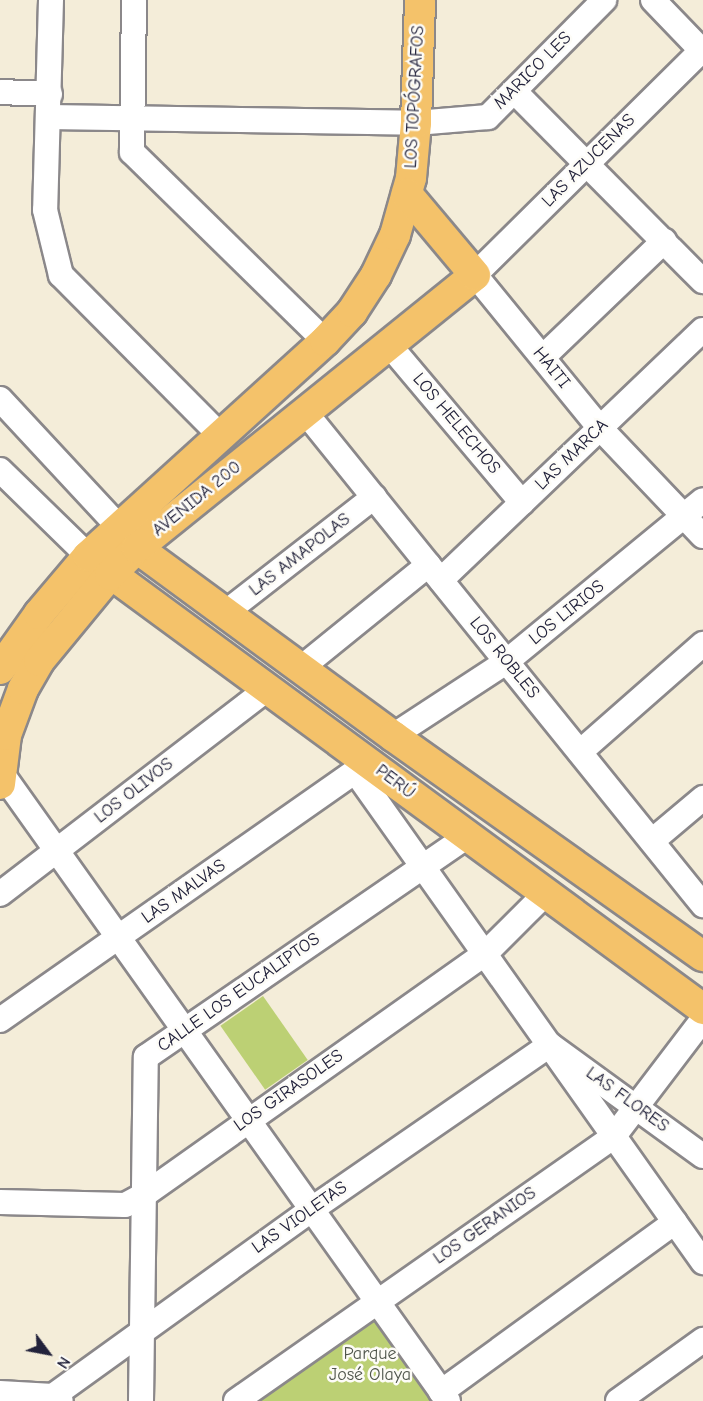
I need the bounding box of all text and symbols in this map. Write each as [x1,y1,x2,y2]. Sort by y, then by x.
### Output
street label: LOS TOPÓGRAFOS [400,25,430,169]
street label: MARICO LES [490,28,576,114]
street label: LAS AZUCENAS [538,110,640,212]
street label: HAITI [528,343,574,393]
street label: LOS HELECHOS [408,369,504,479]
street label: LAS MARCA [531,415,613,495]
street label: AVENIDA 200 [148,457,246,541]
street label: LAS AMAPOLAS [245,509,355,601]
street label: LOS LIRIOS [525,576,609,650]
street label: LOS ROBLES [464,613,544,703]
street label: LOS OLIVOS [90,754,178,828]
street label: PERÚ [371,760,419,804]
street label: LAS MALVAS [138,855,230,929]
street label: CALLE LOS EUCALIPTOS [154,929,324,1057]
street label: LOS GIRASOLES [230,1045,348,1137]
street label: LAS FLORES [581,1063,673,1137]
street label: LAS VIOLETAS [248,1177,352,1259]
street label: LOS GERANIOS [429,1183,541,1269]
north arrow [18,1323,78,1383]
park label: Parque José Olaya [329,1344,411,1386]
text: N [53,1353,74,1372]

